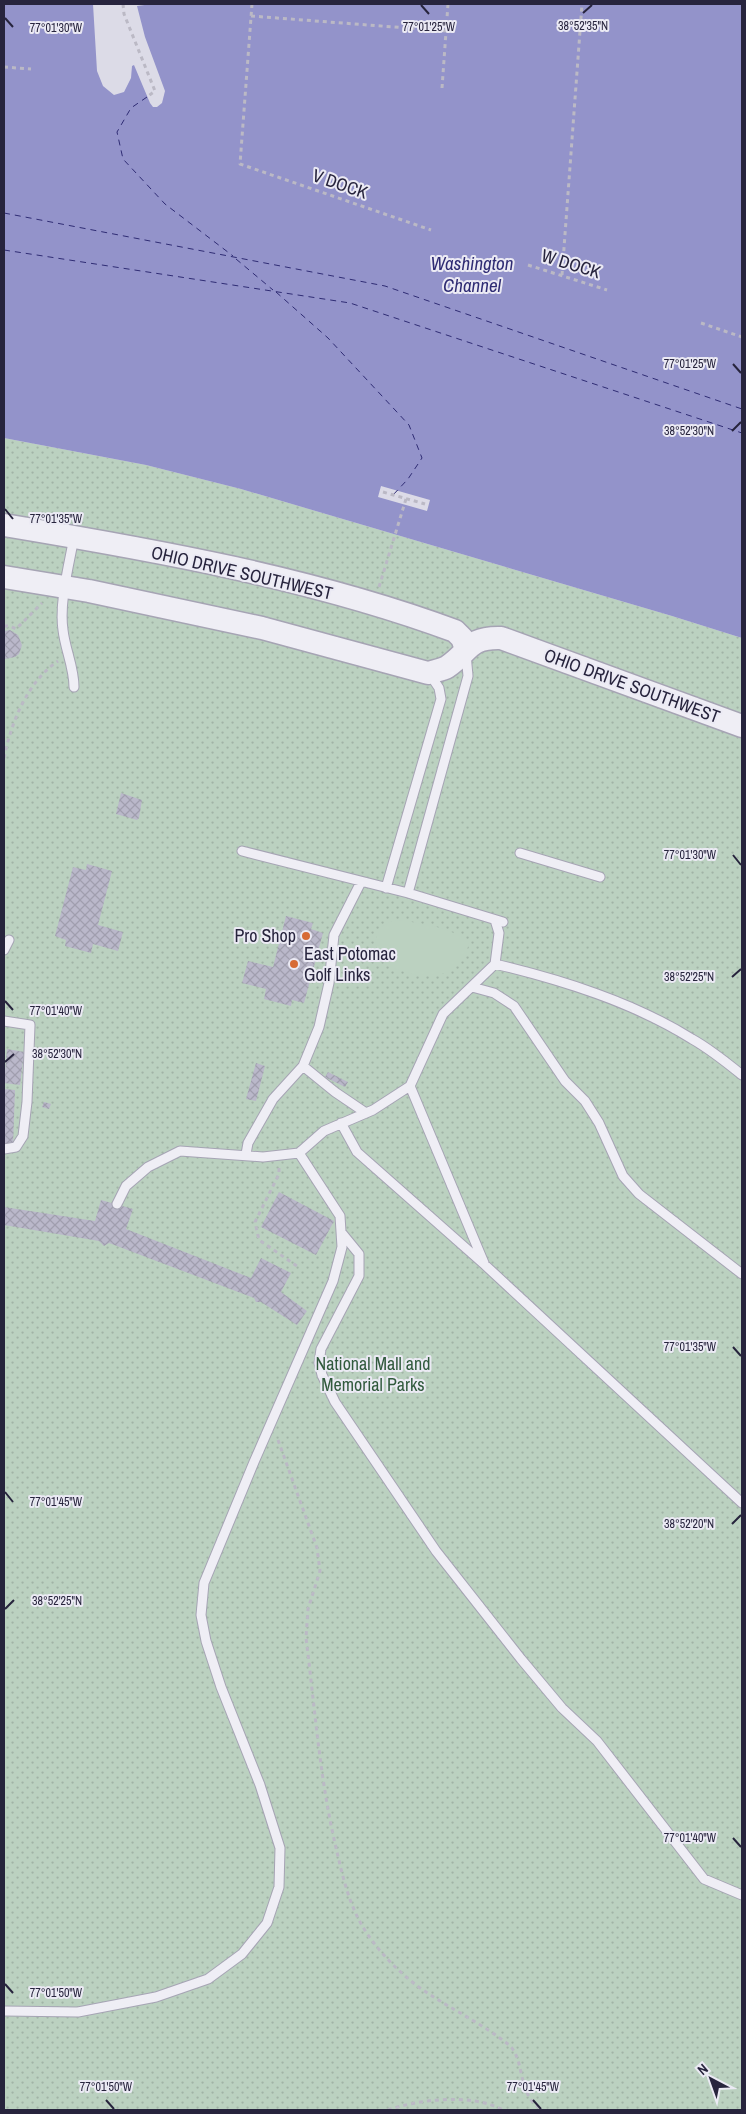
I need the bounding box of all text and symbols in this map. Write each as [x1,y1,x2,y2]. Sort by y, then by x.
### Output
text: 38°52'35"N [558,18,608,34]
text: 77°01'25"W [403,19,456,35]
text: 77°01'30"W [30,20,83,36]
street label: V DOCK [309,162,371,205]
street label: W DOCK [538,243,604,284]
water label: Washington Channel [431,250,513,298]
text: 77°01'25"W [664,356,717,372]
text: 38°52'30"N [664,423,714,439]
text: 77°01'35"W [30,511,83,527]
street label: OHIO DRIVE SOUTHWEST [149,539,335,606]
street label: OHIO DRIVE SOUTHWEST [541,642,724,729]
text: 77°01'30"W [664,847,717,863]
place label: Pro Shop [234,923,296,948]
marker: Pro Shop [300,930,312,942]
place label: East Potomac Golf Links [304,941,396,987]
marker: East Potomac Golf Links [288,958,300,970]
text: 38°52'25"N [664,969,714,985]
text: 77°01'40"W [30,1003,83,1019]
text: 38°52'30"N [32,1046,82,1062]
text: 77°01'35"W [664,1339,717,1355]
park label: National Mall and Memorial Parks [316,1351,430,1397]
text: 77°01'45"W [30,1494,83,1510]
text: 38°52'20"N [664,1516,714,1532]
text: 38°52'25"N [32,1593,82,1609]
text: 77°01'40"W [664,1830,717,1846]
text: 77°01'50"W [30,1985,83,2001]
north arrow [686,2054,736,2104]
text: N [693,2060,712,2079]
text: 77°01'50"W [80,2079,133,2095]
text: 77°01'45"W [507,2079,560,2095]

